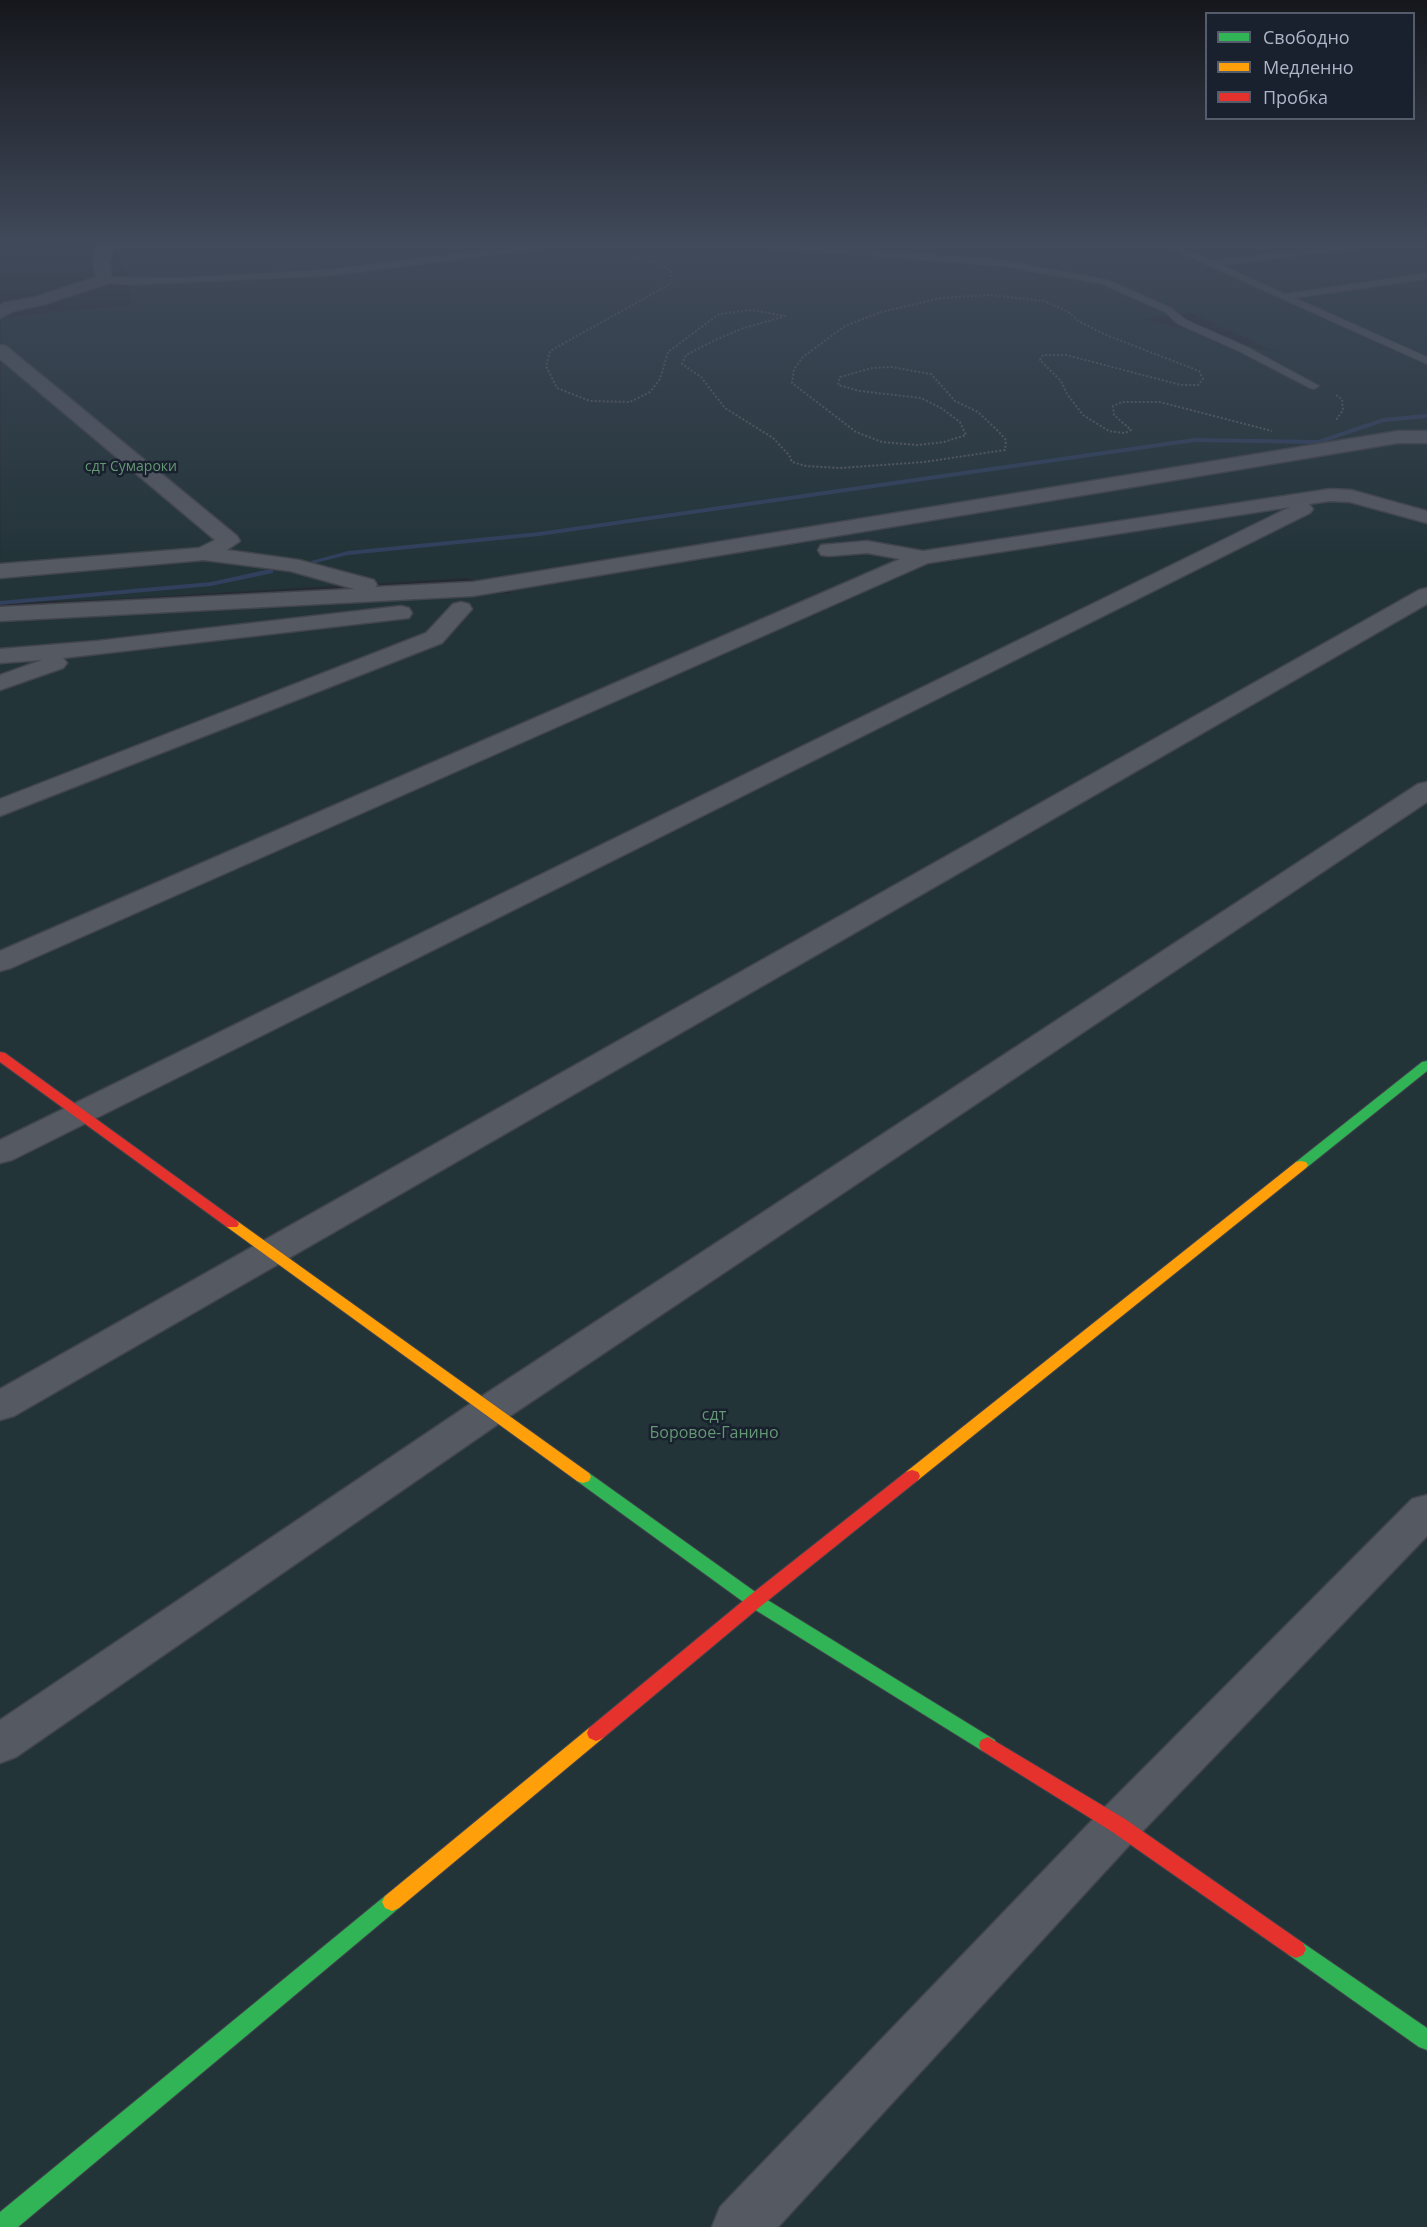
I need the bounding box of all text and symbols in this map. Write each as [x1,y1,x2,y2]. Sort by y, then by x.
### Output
legend [1205,12,1415,120]
text: Свободно [1263,25,1350,49]
text: Медленно [1263,55,1354,79]
text: Пробка [1263,85,1328,109]
park label: сдт Сумароки [85,459,177,475]
park label: сдт Боровое-Ганино [649,1405,779,1443]

